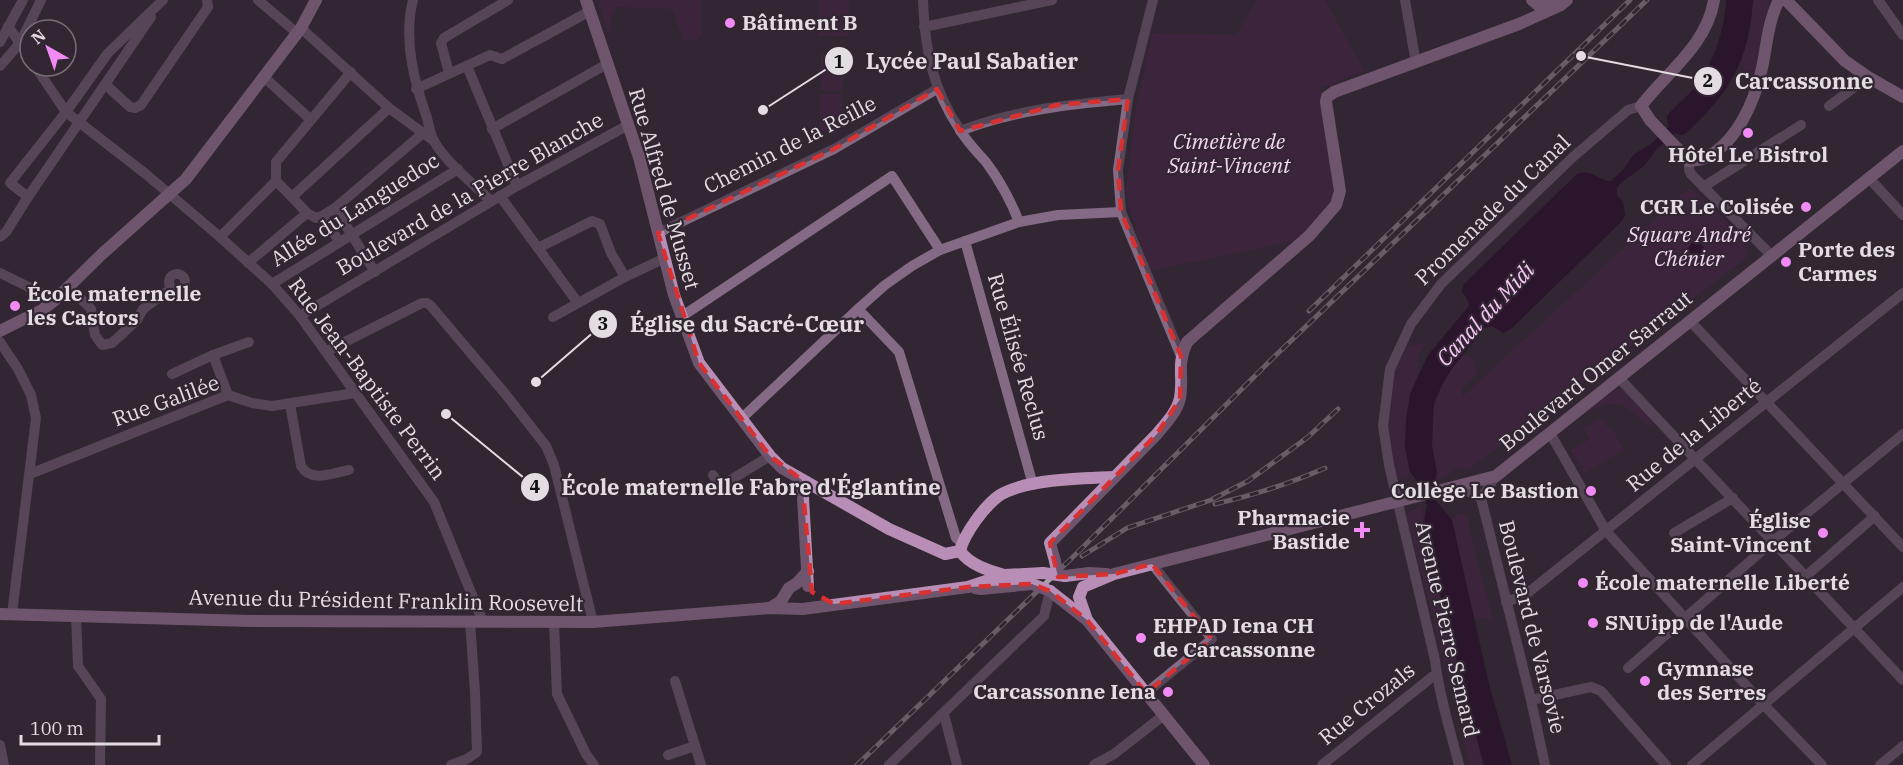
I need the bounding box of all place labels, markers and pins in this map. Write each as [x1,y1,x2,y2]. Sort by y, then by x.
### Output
place label: Bâtiment B [742,8,858,36]
marker: Bâtiment B [723,16,737,30]
callout: Lycée Paul Sabatier [824,41,1090,81]
callout: Carcassonne [1693,61,1886,101]
marker: Hôtel Le Bistrol [1741,126,1755,140]
place label: Hôtel Le Bistrol [1668,140,1828,168]
place label: CGR Le Colisée [1640,192,1794,220]
marker: CGR Le Colisée [1799,200,1813,214]
place label: Porte des Carmes [1798,235,1895,287]
marker: Porte des Carmes [1779,255,1793,269]
place label: École maternelle les Castors [27,279,201,331]
marker: École maternelle les Castors [8,299,22,313]
callout: Église du Sacré-Cœur [588,304,876,344]
callout: École maternelle Fabre d'Églantine [520,467,953,507]
place label: Collège Le Bastion [1391,476,1579,504]
marker: Collège Le Bastion [1584,484,1598,498]
place label: Pharmacie Bastide [1237,503,1350,555]
place label: Église Saint-Vincent [1670,506,1811,558]
marker: Pharmacie Bastide [1355,523,1369,537]
marker: Église Saint-Vincent [1816,526,1830,540]
place label: École maternelle Liberté [1595,568,1850,596]
marker: École maternelle Liberté [1576,576,1590,590]
place label: SNUipp de l'Aude [1605,608,1783,636]
place label: EHPAD Iena CH de Carcassonne [1153,611,1316,663]
marker: SNUipp de l'Aude [1586,616,1600,630]
marker: EHPAD Iena CH de Carcassonne [1134,631,1148,645]
place label: Gymnase des Serres [1657,654,1766,706]
marker: Gymnase des Serres [1638,674,1652,688]
place label: Carcassonne Iena [973,677,1156,705]
marker: Carcassonne Iena [1161,685,1175,699]

